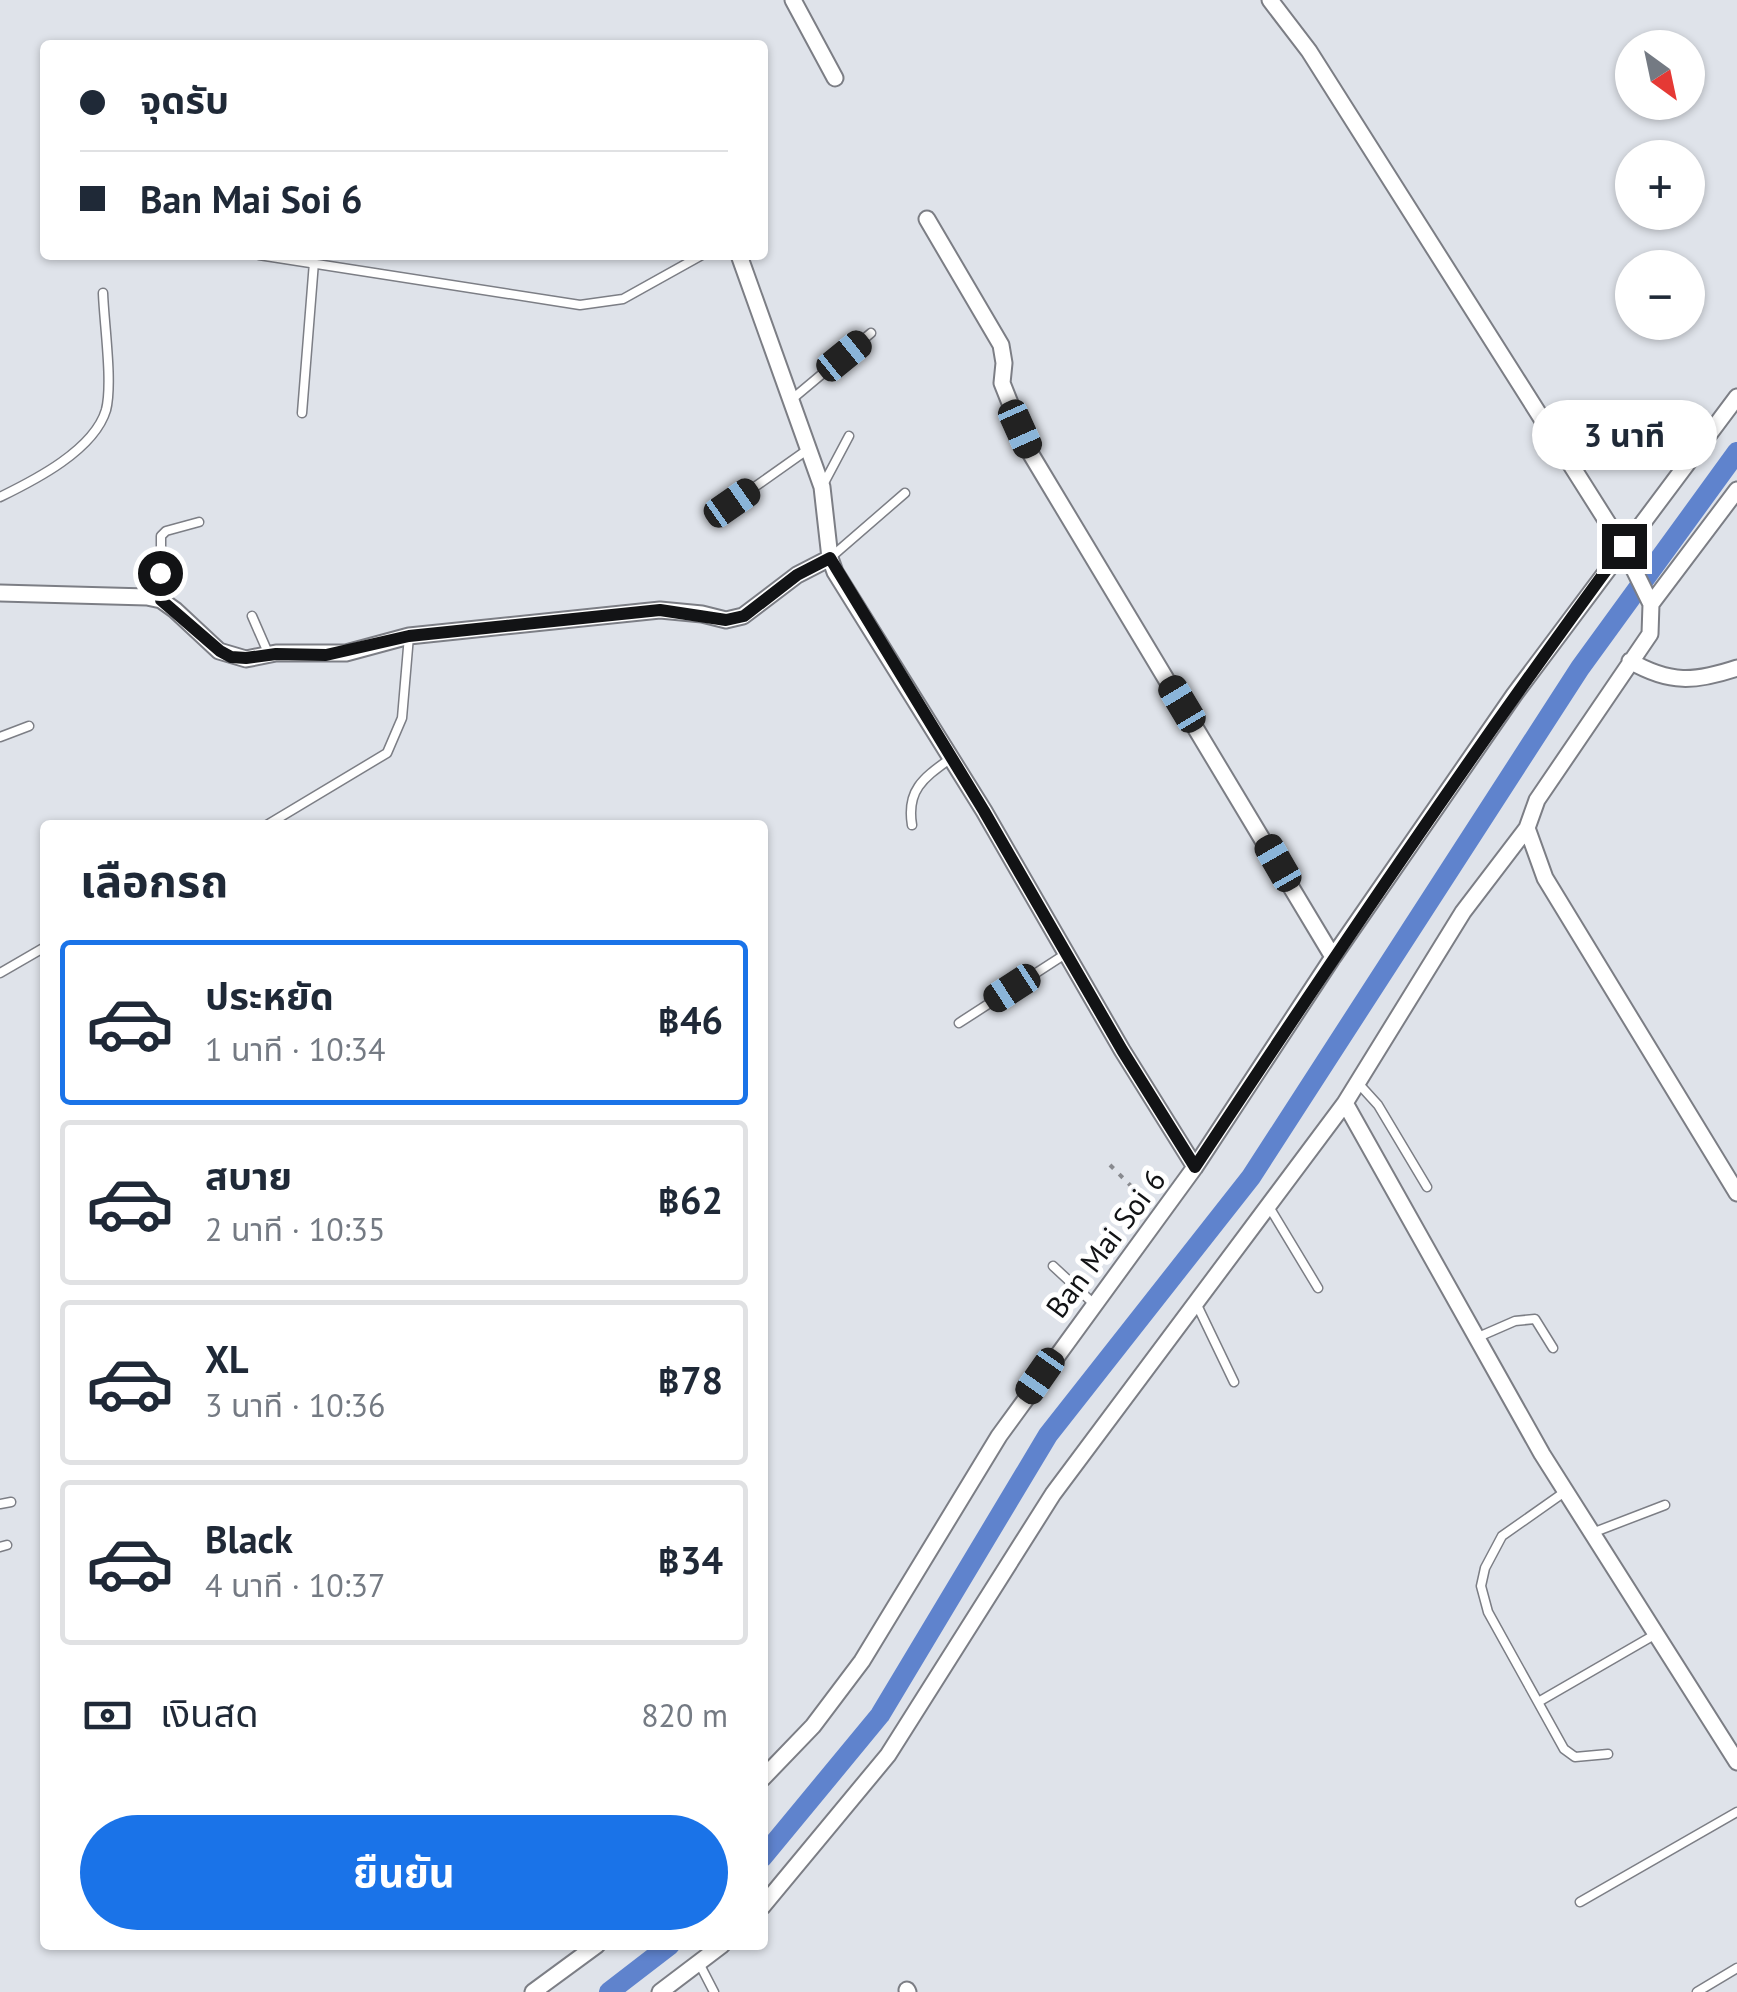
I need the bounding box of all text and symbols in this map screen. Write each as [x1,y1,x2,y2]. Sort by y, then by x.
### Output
north arrow [1615,30,1705,120]
map controls [1615,30,1705,340]
text: จุดรับ [140,75,229,124]
button: + [1615,140,1705,230]
text: Ban Mai Soi 6 [140,174,363,223]
button: − [1615,250,1705,340]
car [811,325,877,387]
car [994,395,1046,463]
callout: 3 นาที [1532,401,1716,471]
text: 3 นาที [1584,414,1665,456]
car [699,474,765,532]
route end [1602,524,1647,569]
route start [138,551,183,596]
car [1154,671,1210,737]
car [1250,830,1306,896]
text: เลือกรถ [80,851,228,909]
car [979,959,1045,1017]
text: ประหยัด [205,971,334,1020]
icon: car [85,978,175,1068]
text: ฿46 [658,995,723,1044]
text: 1 นาที · 10:34 [205,1028,385,1070]
text: สบาย [205,1151,292,1200]
icon: car [85,1158,175,1248]
street label: Ban Mai Soi 6 [1036,1161,1174,1325]
text: ฿62 [658,1175,723,1224]
text: 2 นาที · 10:35 [205,1208,385,1250]
text: XL [205,1334,249,1383]
icon: car [85,1338,175,1428]
car [1011,1343,1069,1409]
text: ฿78 [658,1355,723,1404]
text: 3 นาที · 10:36 [205,1384,385,1426]
text: Black [205,1514,293,1563]
icon: car [85,1518,175,1608]
text: ฿34 [658,1535,723,1584]
text: 4 นาที · 10:37 [205,1564,385,1606]
icon: cash [80,1688,135,1743]
text: เงินสด [160,1688,259,1737]
text: 820 m [641,1694,728,1736]
button: ยืนยัน [80,1815,728,1930]

